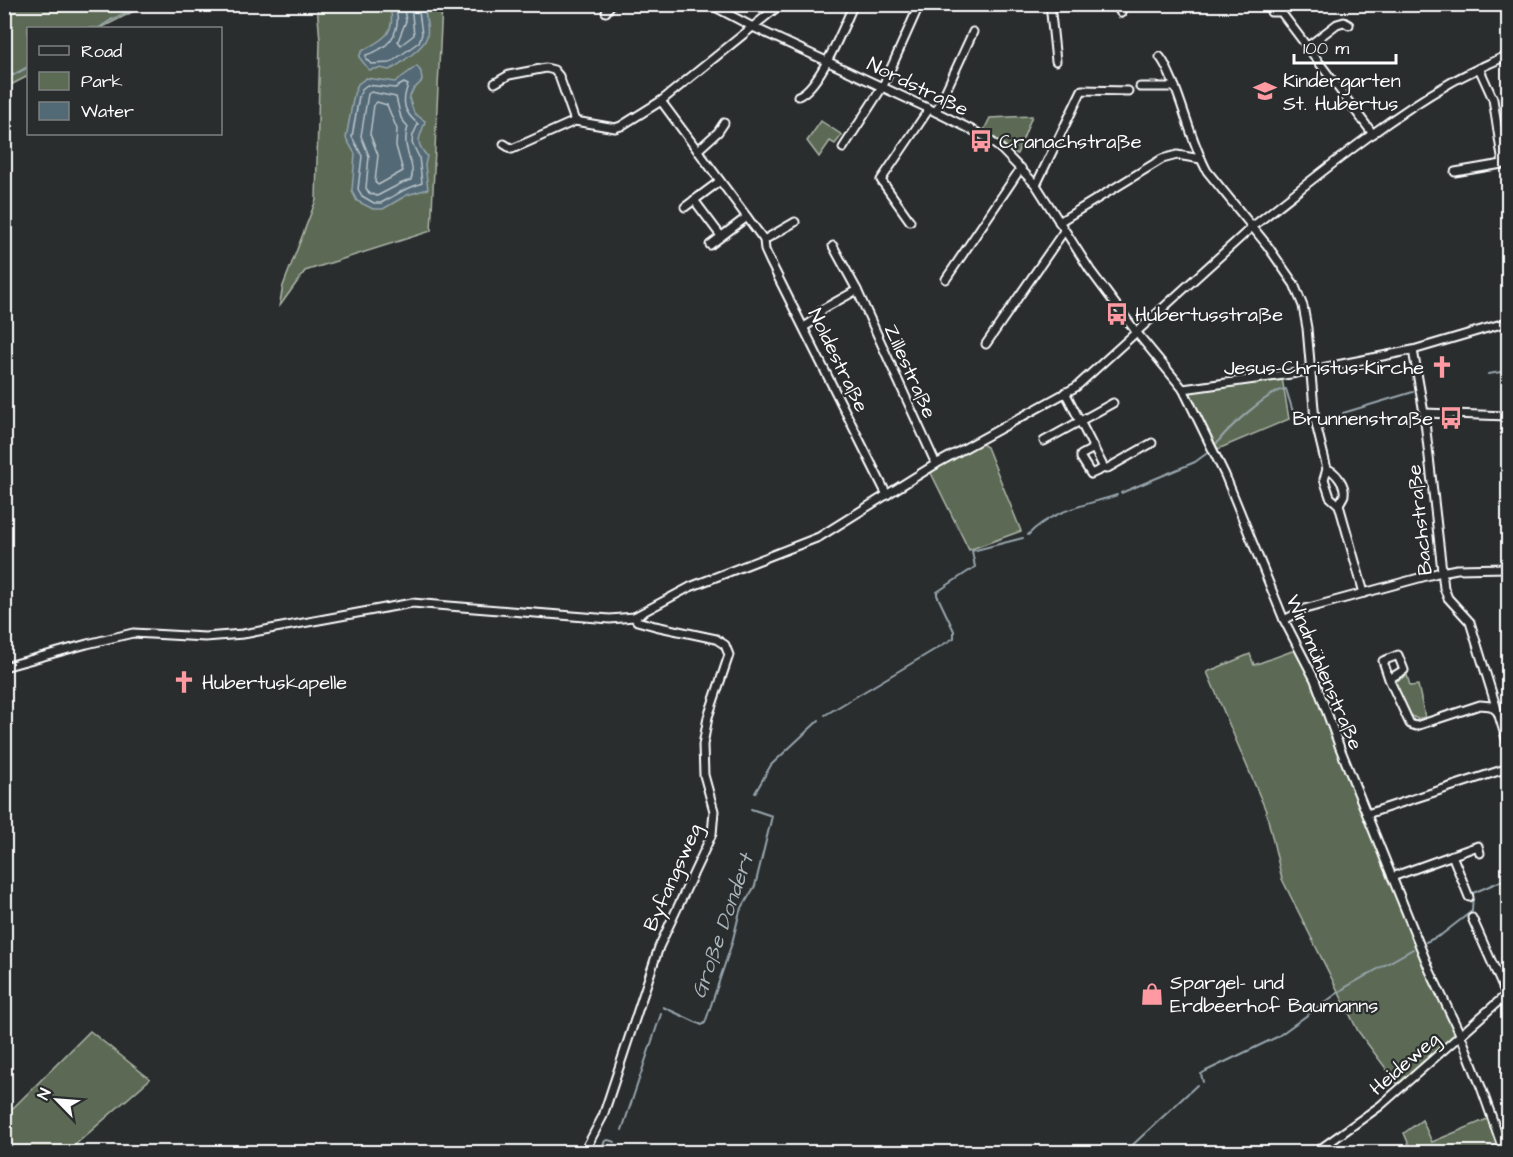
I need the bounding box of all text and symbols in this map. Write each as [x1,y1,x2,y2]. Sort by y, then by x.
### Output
legend [27,27,222,135]
scale bar [1294,27,1396,65]
text: 100 m [1303,36,1349,61]
text: Road [81,39,122,64]
street label: Nordstraße [862,50,973,124]
place label: Kindergarten St. Hubertus [1283,67,1401,118]
text: Park [81,69,123,94]
school or university icon: Kindergarten St. Hubertus [1252,78,1278,104]
text: Water [81,99,134,124]
bus stop icon: Cranachstraße [968,128,994,154]
place label: Cranachstraße [999,128,1142,156]
bus stop icon: Hubertusstraße [1104,301,1130,327]
place label: Hubertusstraße [1135,301,1283,329]
street label: Noldestraße [801,304,875,417]
street label: Zillestraße [877,320,943,423]
place label: Jesus-Christus-Kirche [1224,354,1424,382]
church icon: Jesus-Christus-Kirche [1429,354,1455,380]
place label: Brunnenstraße [1292,405,1433,433]
bus stop icon: Brunnenstraße [1438,405,1464,431]
street label: Bachstraße [1400,463,1440,577]
street label: Windmühlenstraße [1279,590,1369,754]
church icon: Hubertuskapelle [171,669,197,695]
place label: Hubertuskapelle [202,669,347,697]
street label: Byfangsweg [637,819,710,936]
water label: Große Dondert [684,848,762,1002]
place label: Spargel- und Erdbeerhof Baumanns [1170,969,1378,1020]
shop icon: Spargel- und Erdbeerhof Baumanns [1139,981,1165,1007]
street label: Heideweg [1364,1026,1446,1103]
north arrow [27,1070,87,1130]
text: N [32,1085,56,1103]

